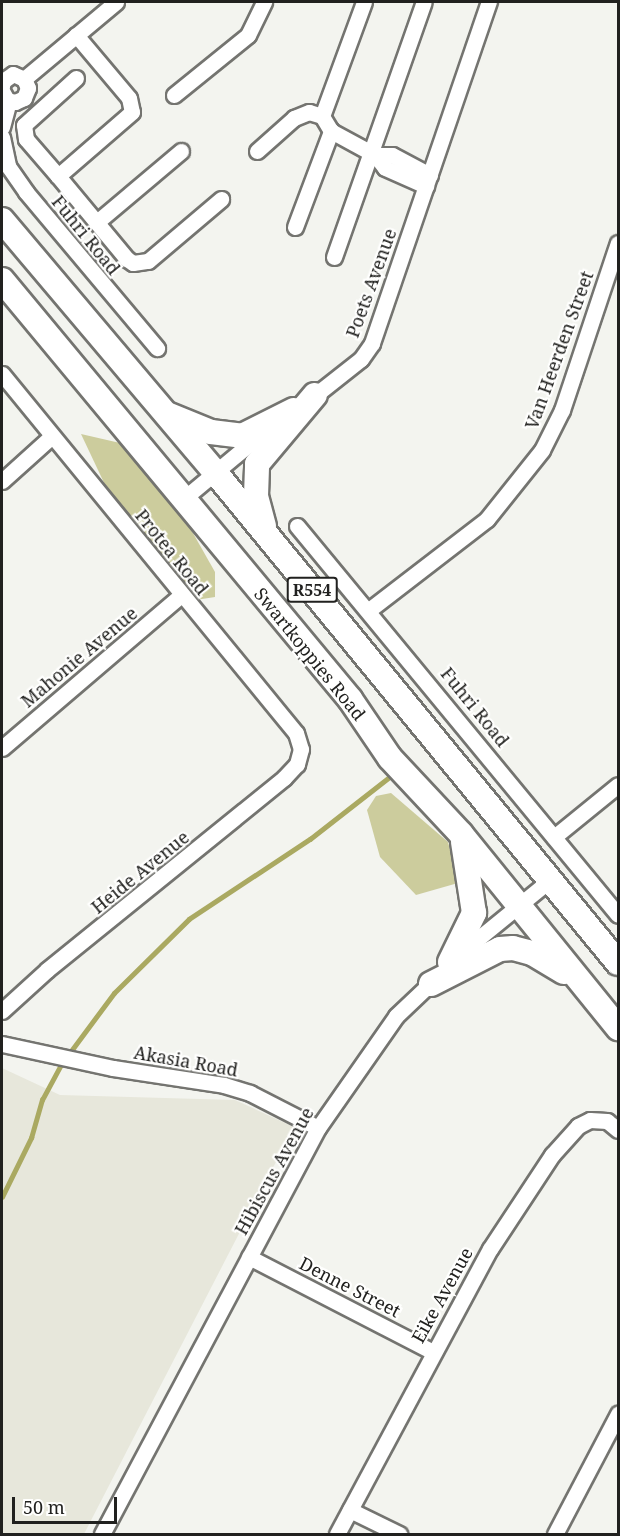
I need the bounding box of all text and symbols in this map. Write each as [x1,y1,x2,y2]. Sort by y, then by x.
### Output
street label: Fuhri Road [47,191,125,279]
street label: Poets Avenue [341,226,401,340]
street label: Van Heerden Street [520,268,598,432]
street label: Protea Road [131,505,213,599]
road number: R554 [286,577,338,603]
street label: Swartkoppies Road [250,583,370,725]
street label: Mahonie Avenue [17,602,141,712]
street label: Fuhri Road [436,663,514,751]
street label: Heide Avenue [87,826,193,918]
street label: Akasia Road [132,1041,240,1081]
street label: Hibiscus Avenue [230,1103,318,1239]
street label: Eike Avenue [407,1244,477,1346]
street label: Denne Street [296,1252,404,1322]
scale bar [15,1485,120,1523]
text: 50 m [23,1495,65,1519]

